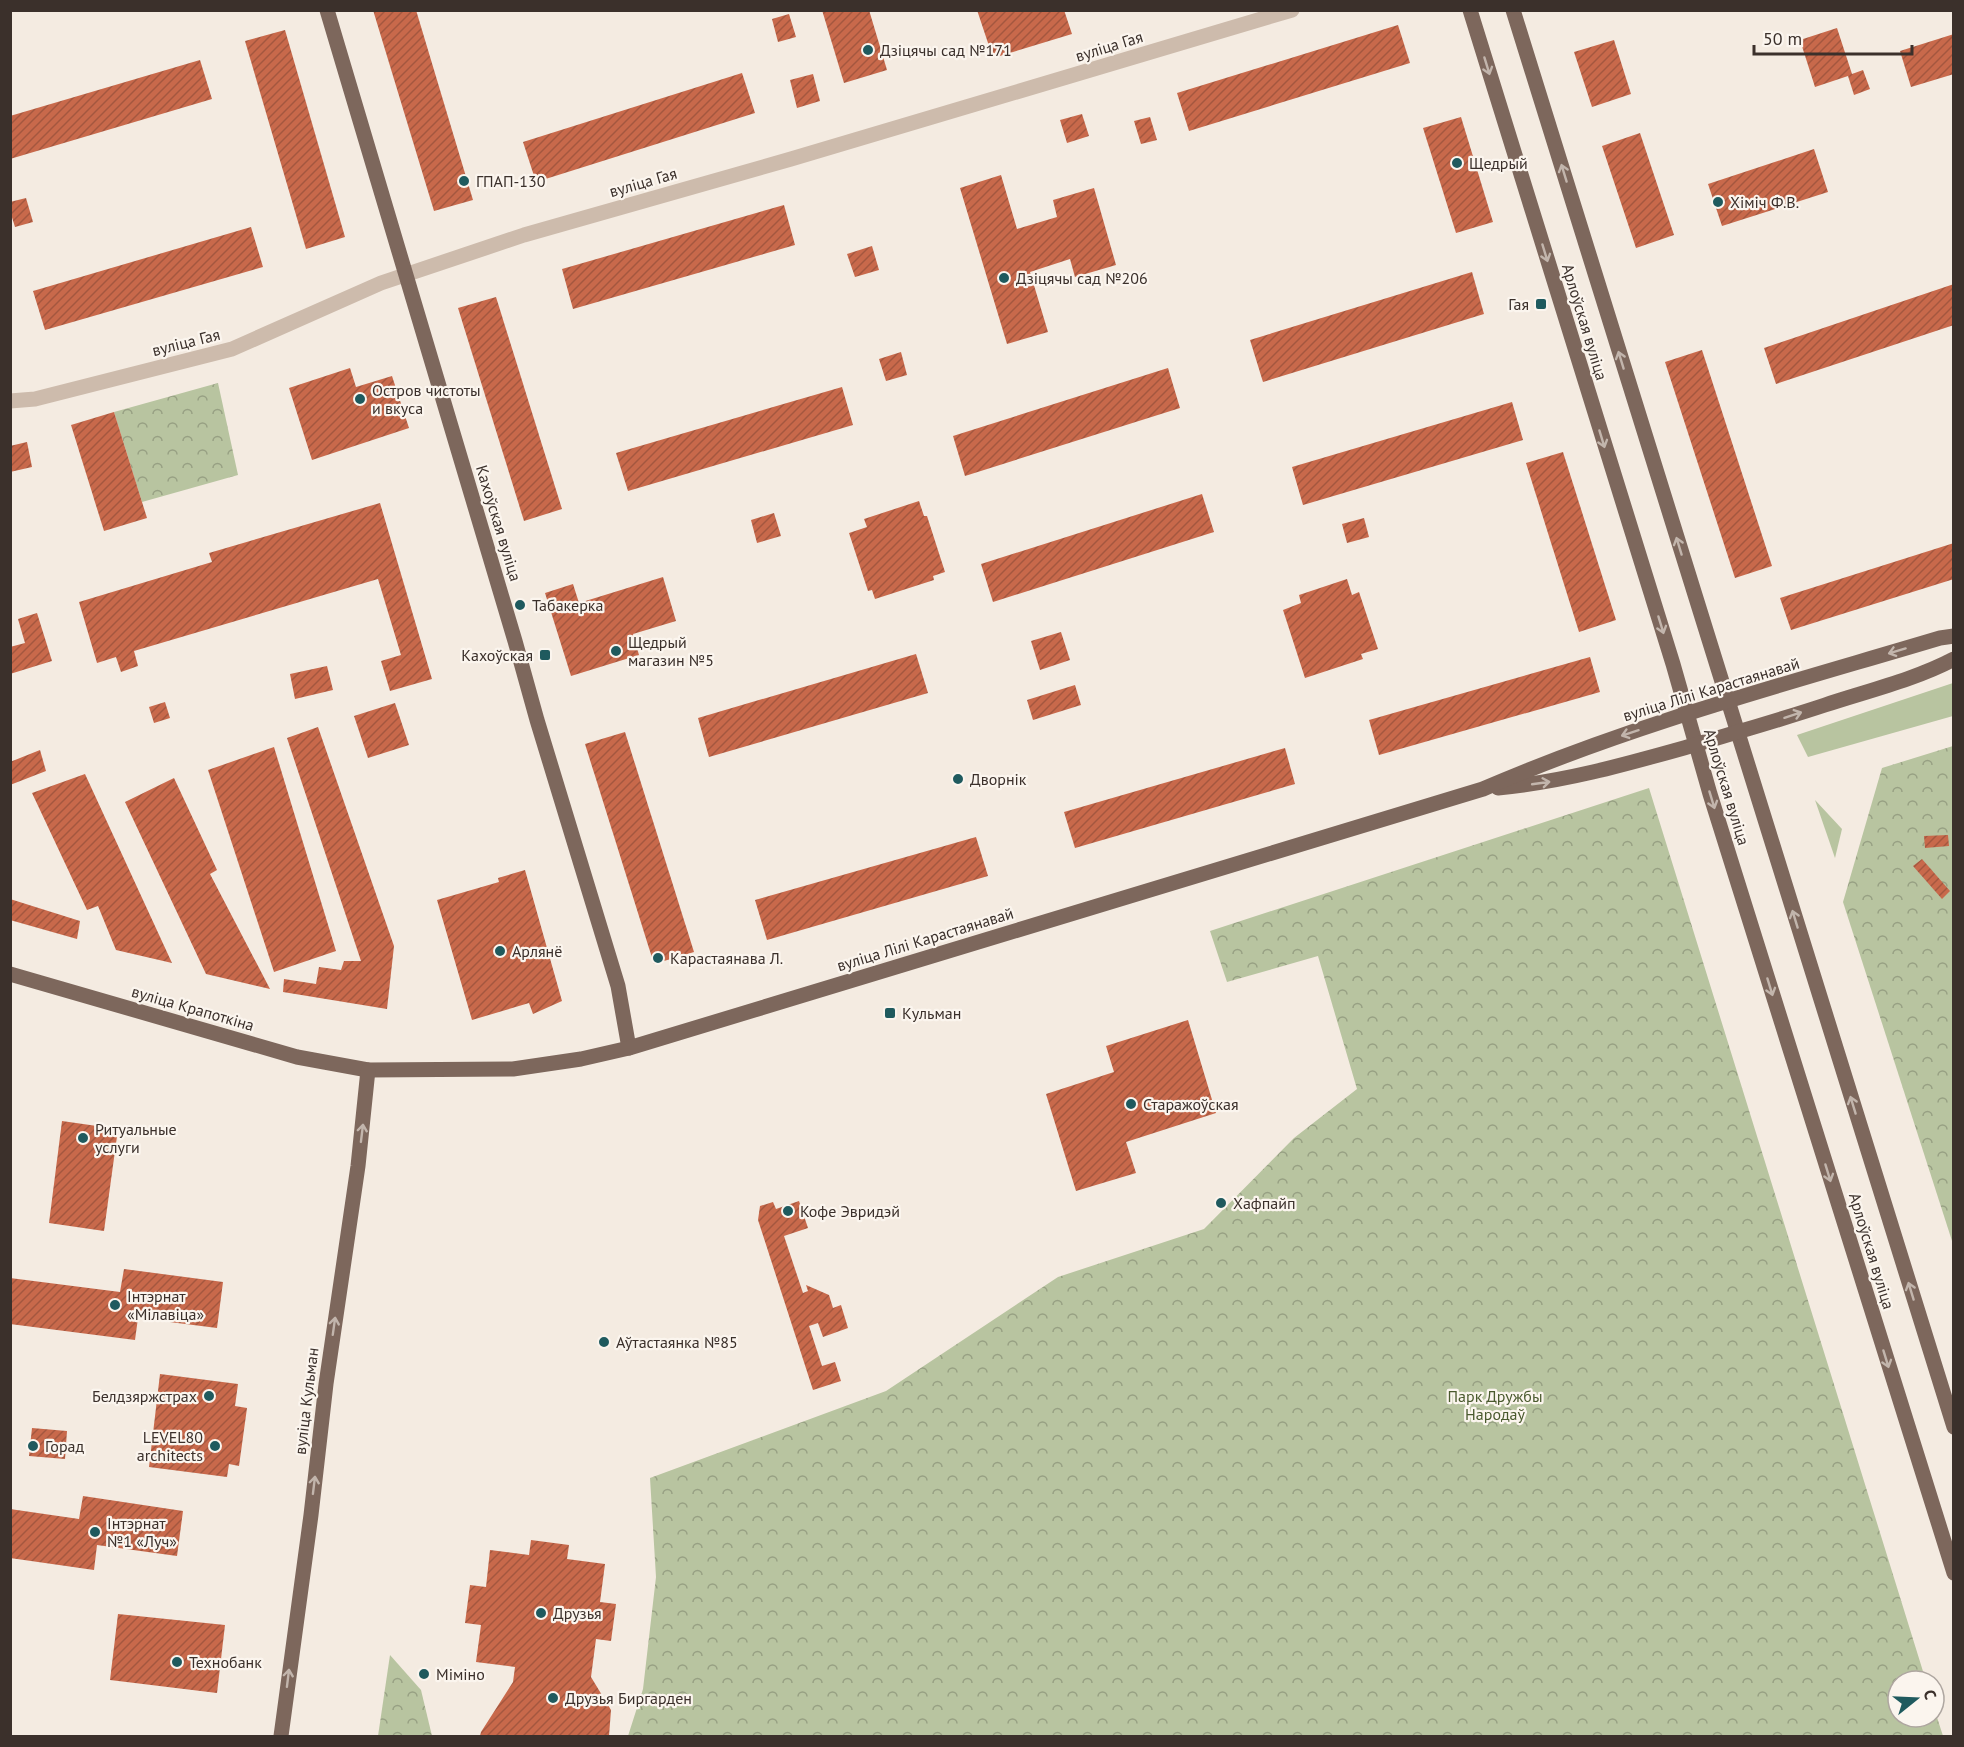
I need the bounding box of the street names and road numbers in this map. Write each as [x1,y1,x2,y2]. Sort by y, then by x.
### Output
street label: вуліца Гая [1073,26,1145,66]
street label: вуліца Гая [607,163,679,201]
street label: Арлоўская вуліца [1558,261,1612,383]
street label: вуліца Гая [150,324,222,360]
street label: Кахоўская вуліца [472,463,526,583]
street label: вуліца Лілі Карастаянавай [1620,653,1802,725]
street label: Арлоўская вуліца [1700,726,1754,848]
street label: вуліца Лілі Карастаянавай [834,903,1016,975]
street label: вуліца Крапоткіна [129,981,257,1035]
street label: Арлоўская вуліца [1845,1190,1899,1312]
street label: вуліца Кульман [290,1346,322,1456]

